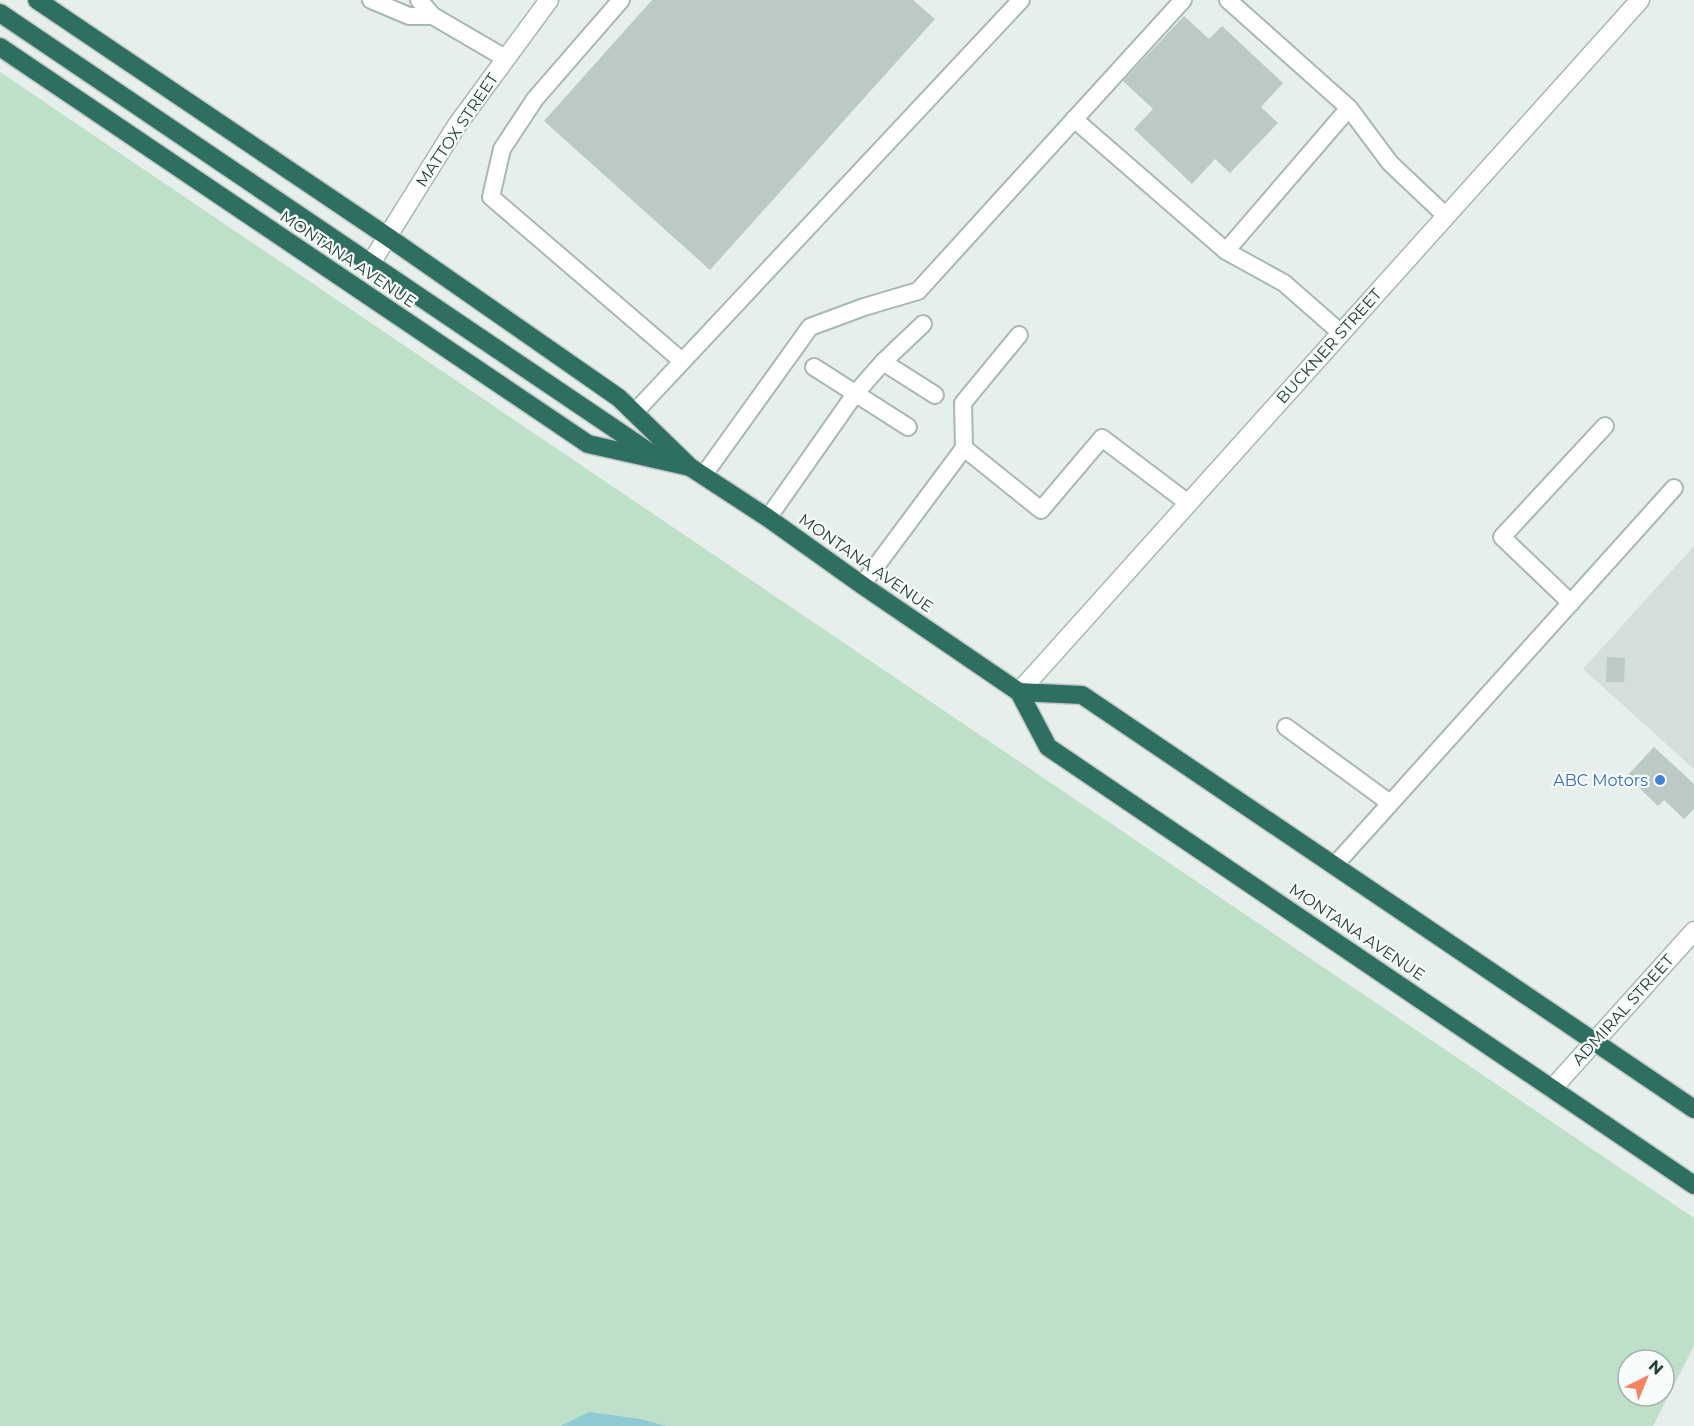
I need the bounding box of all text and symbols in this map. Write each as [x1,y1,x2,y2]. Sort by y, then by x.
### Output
street label: MATTOX STREET [412,69,503,191]
street label: MONTANA AVENUE [277,207,419,311]
street label: BUCKNER STREET [1272,284,1386,407]
street label: MONTANA AVENUE [795,510,937,616]
place label: ABC Motors [1553,771,1648,790]
marker: ABC Motors [1653,773,1667,787]
street label: MONTANA AVENUE [1286,880,1428,984]
street label: ADMIRAL STREET [1568,950,1678,1069]
north arrow [1616,1348,1676,1408]
text: N [1645,1356,1667,1379]

